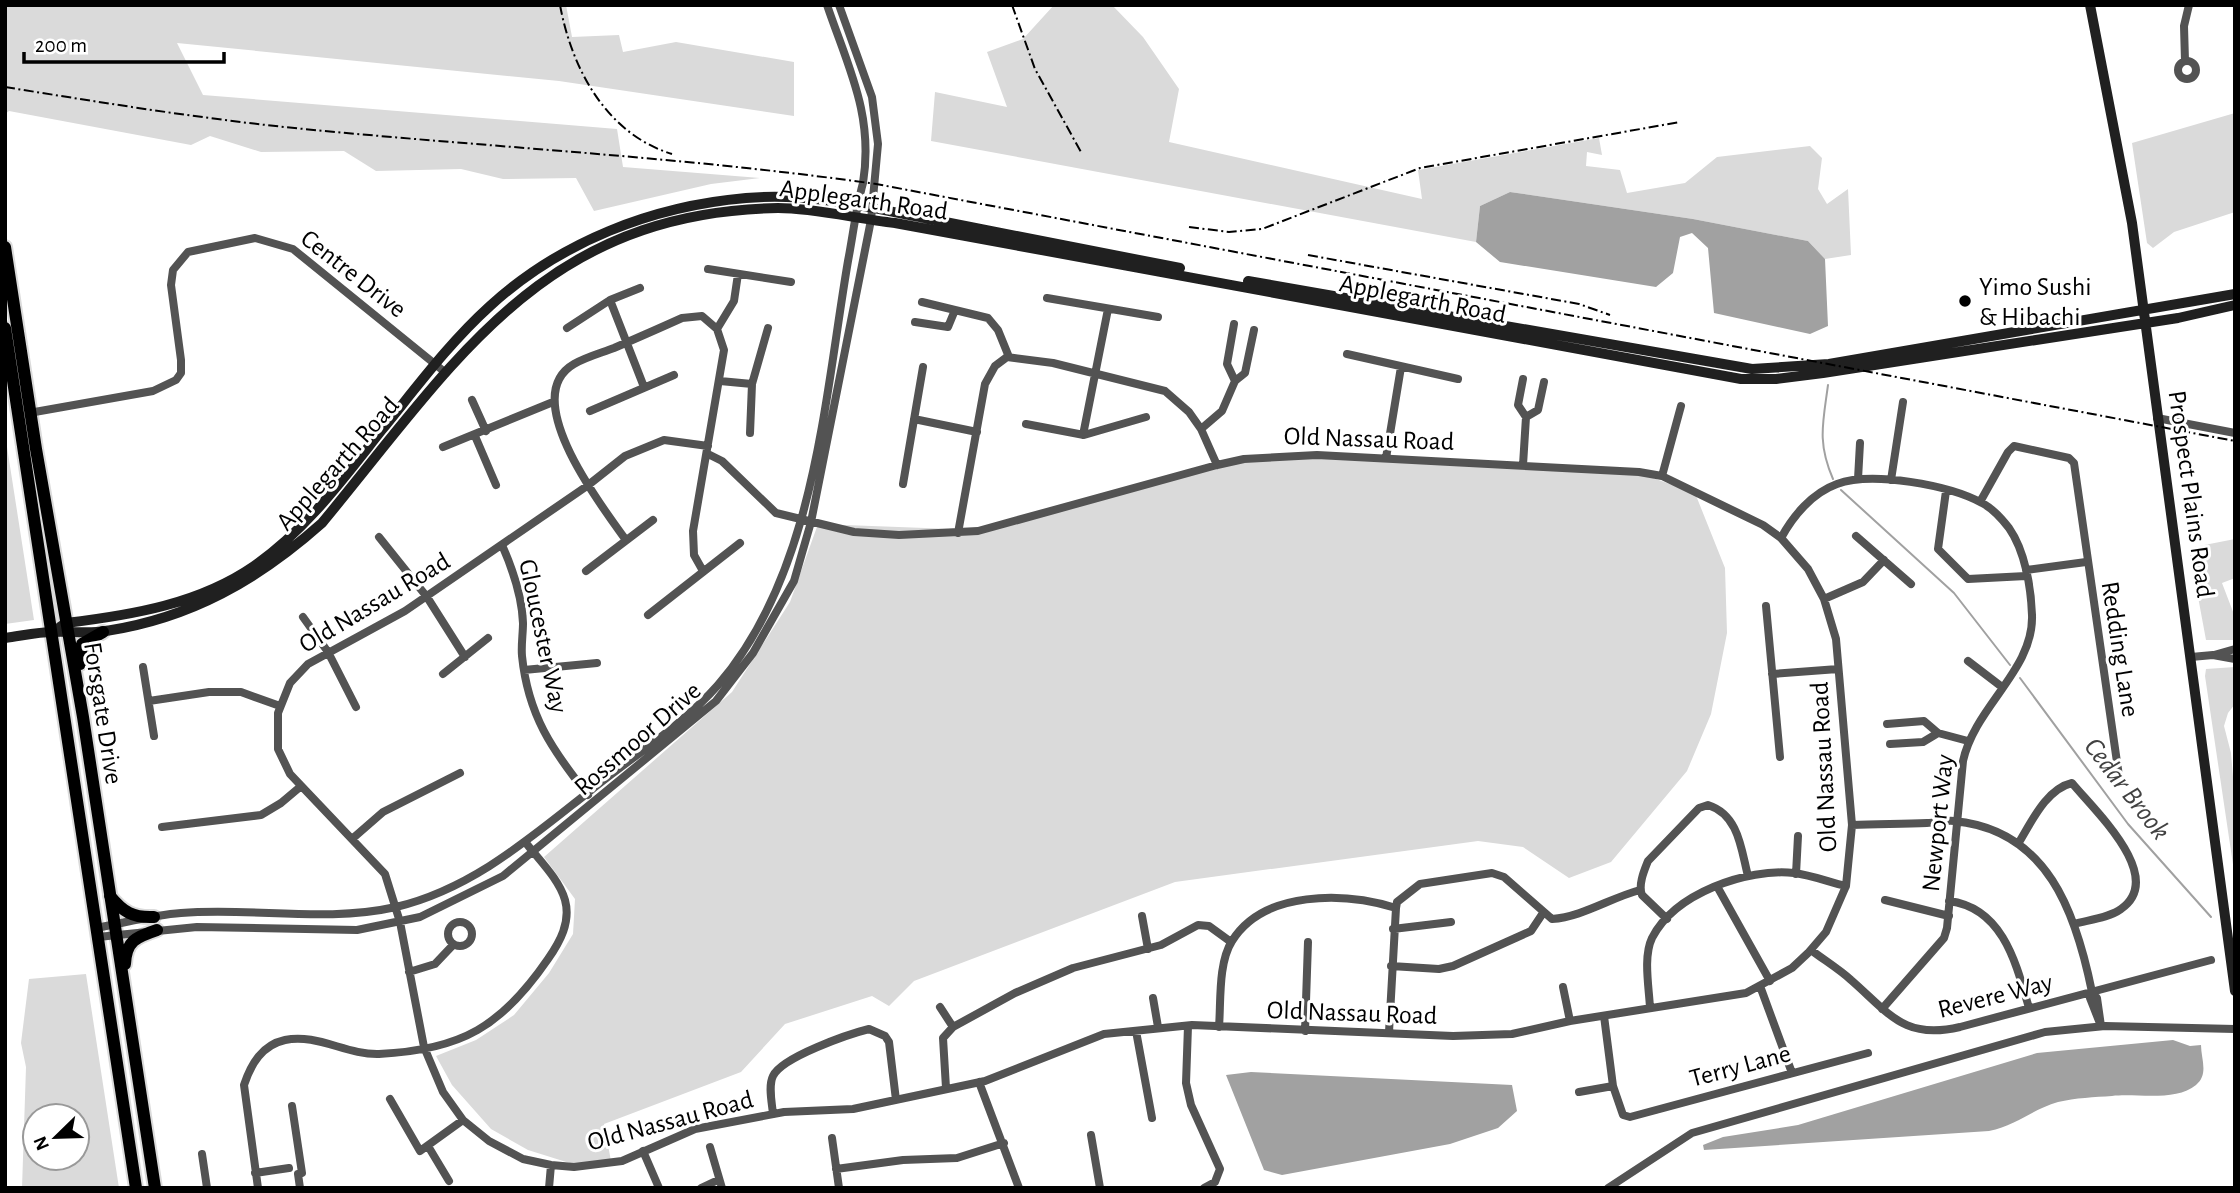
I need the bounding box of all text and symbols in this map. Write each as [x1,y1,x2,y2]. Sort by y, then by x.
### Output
scale bar [24,21,224,65]
text: 200 m [35,35,87,56]
street label: Applegarth Road [778,175,950,225]
street label: Centre Drive [296,225,411,323]
street label: Applegarth Road [1337,270,1508,328]
place label: Yimo Sushi & Hibachi [1979,274,2092,330]
marker: Yimo Sushi & Hibachi [1957,293,1973,309]
street label: Prospect Plains Road [2164,389,2218,599]
street label: Applegarth Road [271,392,404,535]
street label: Old Nassau Road [1283,423,1455,455]
street label: Old Nassau Road [295,548,454,658]
street label: Gloucester Way [514,557,572,715]
street label: Redding Lane [2096,579,2144,719]
street label: Forsgate Drive [79,640,127,786]
street label: Rossmoor Drive [569,677,706,801]
street label: Old Nassau Road [1807,681,1841,853]
water label: Cedar Brook [2078,733,2175,846]
street label: Newport Way [1918,753,1958,893]
street label: Revere Way [1935,969,2055,1023]
street label: Old Nassau Road [1266,997,1438,1029]
street label: Terry Lane [1687,1040,1794,1092]
street label: Old Nassau Road [585,1086,756,1156]
north arrow [21,1102,91,1172]
text: N [30,1133,53,1153]

